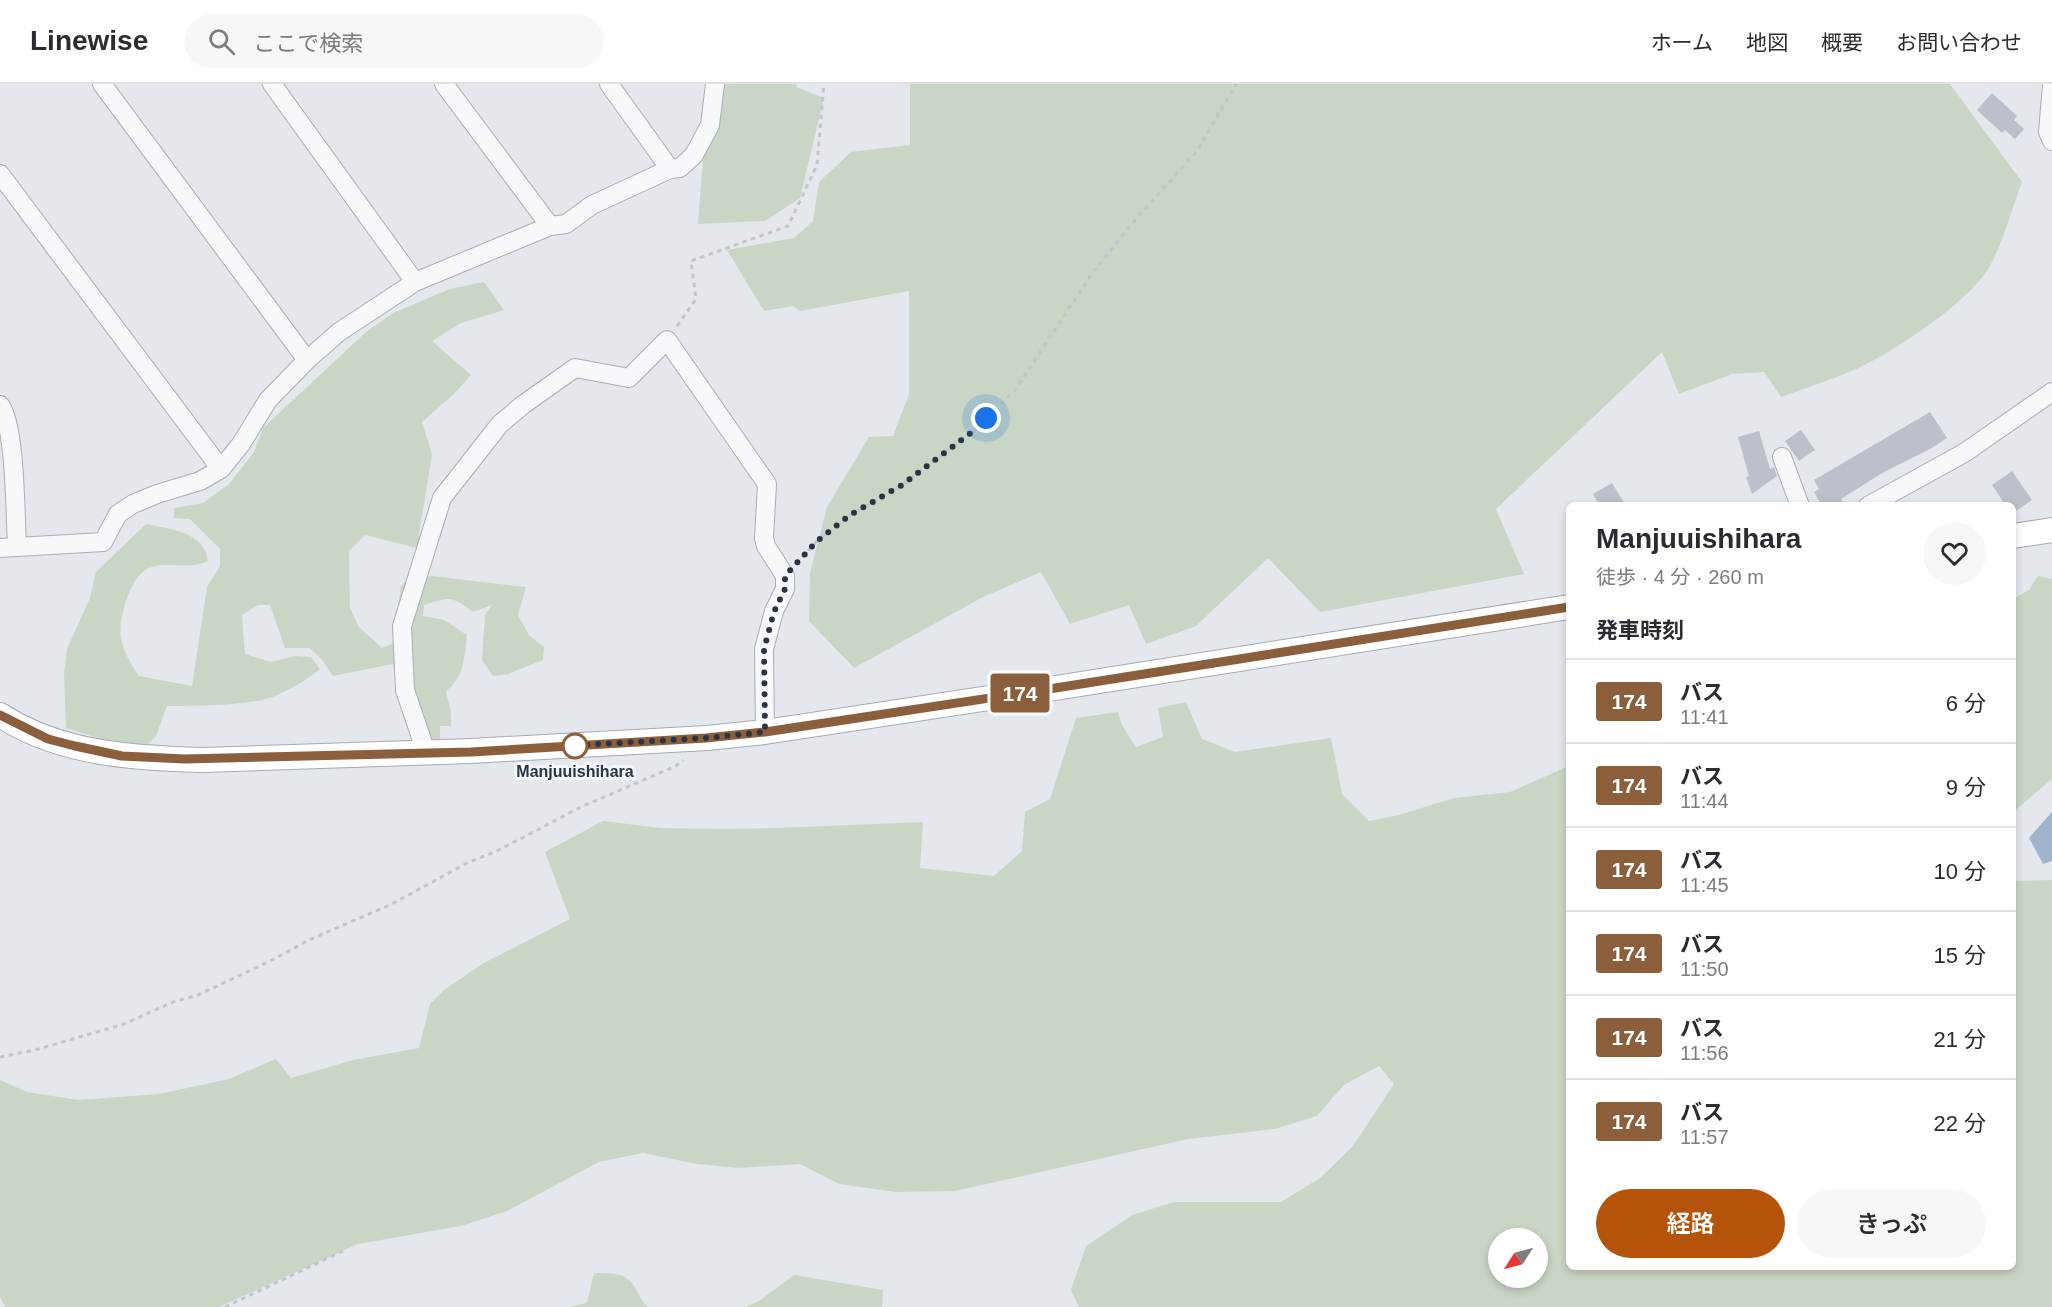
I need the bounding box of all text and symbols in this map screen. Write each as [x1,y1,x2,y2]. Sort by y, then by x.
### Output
search box [184,14,604,68]
text: Linewise [30,25,148,56]
icon: search [205,25,238,58]
text: ここで検索 [253,31,363,56]
text: ホーム [1651,31,1713,54]
text: 地図 [1746,31,1788,54]
text: 概要 [1821,31,1863,54]
text: お問い合わせ [1896,31,2022,54]
your location [971,403,1001,433]
button: heart [1923,522,1986,585]
text: Manjuuishihara [1596,523,1801,554]
text: 徒歩 · 4 分 · 260 m [1596,566,1764,588]
text: 発車時刻 [1596,618,1684,643]
line badge: 174 [986,674,1054,712]
text: バス [1680,680,1724,705]
text: 174 [1002,682,1038,705]
text: 174 [1611,690,1647,713]
text: 6 分 [1946,691,1986,716]
text: 11:41 [1680,706,1729,728]
marker: Manjuuishihara [562,733,588,759]
place label: Manjuuishihara [516,763,634,780]
text: バス [1680,764,1724,789]
text: 174 [1611,774,1647,797]
text: 9 分 [1946,775,1986,800]
text: 11:44 [1680,790,1729,812]
text: バス [1680,848,1724,873]
text: 174 [1611,858,1647,881]
text: 10 分 [1933,859,1986,884]
text: 11:45 [1680,874,1729,896]
text: バス [1680,932,1724,957]
text: 174 [1611,942,1647,965]
text: 15 分 [1933,943,1986,968]
text: 11:50 [1680,958,1729,980]
text: バス [1680,1016,1724,1041]
text: 174 [1611,1026,1647,1049]
text: 21 分 [1933,1027,1986,1052]
text: 11:56 [1680,1042,1729,1064]
text: バス [1680,1100,1724,1125]
text: 174 [1611,1110,1647,1133]
text: 22 分 [1933,1111,1986,1136]
text: 11:57 [1680,1126,1729,1148]
button: 経路 [1596,1189,1785,1258]
button: きっぷ [1797,1189,1986,1258]
north arrow [1488,1228,1548,1288]
map controls [1488,1228,1548,1288]

